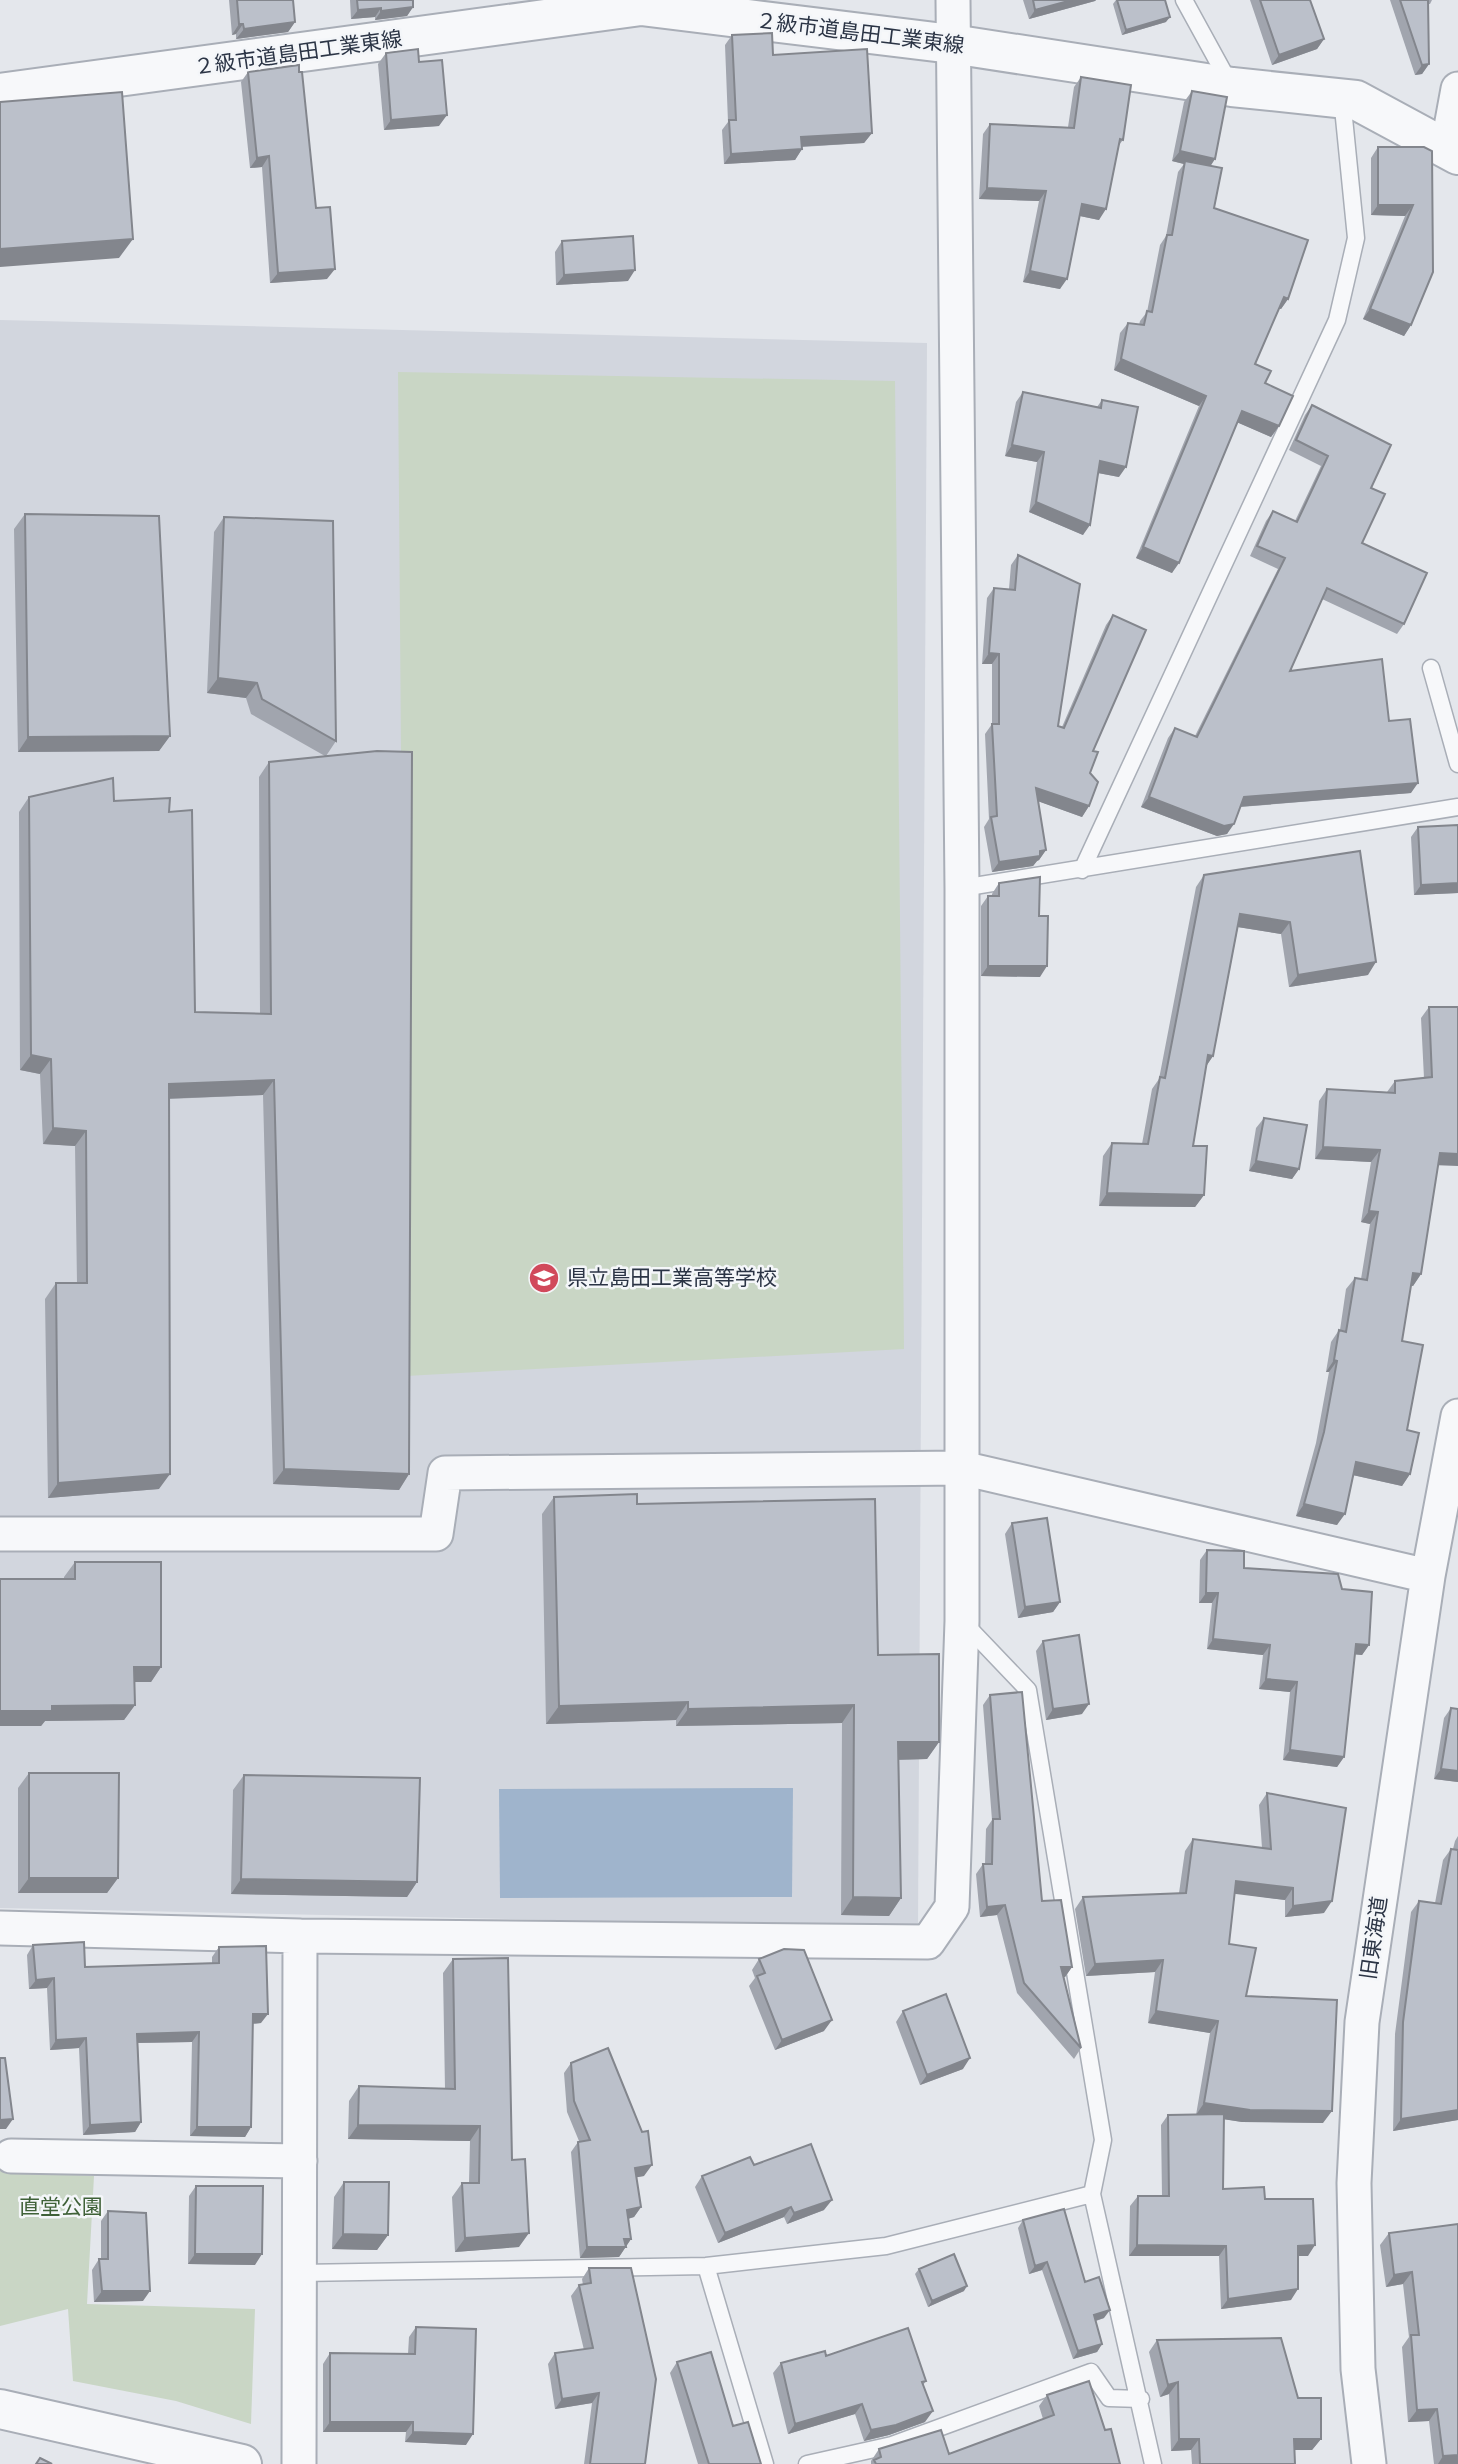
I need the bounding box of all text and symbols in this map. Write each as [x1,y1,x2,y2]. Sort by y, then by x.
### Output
street label: ２級市道島田工業東線 [754,7,966,59]
street label: ２級市道島田工業東線 [192,26,404,80]
school or university icon: 県立島田工業高等学校 [527,1261,561,1295]
place label: 県立島田工業高等学校 [567,1265,777,1291]
street label: 旧東海道 [1355,1895,1393,1981]
park label: 直堂公園 [19,2194,103,2220]

